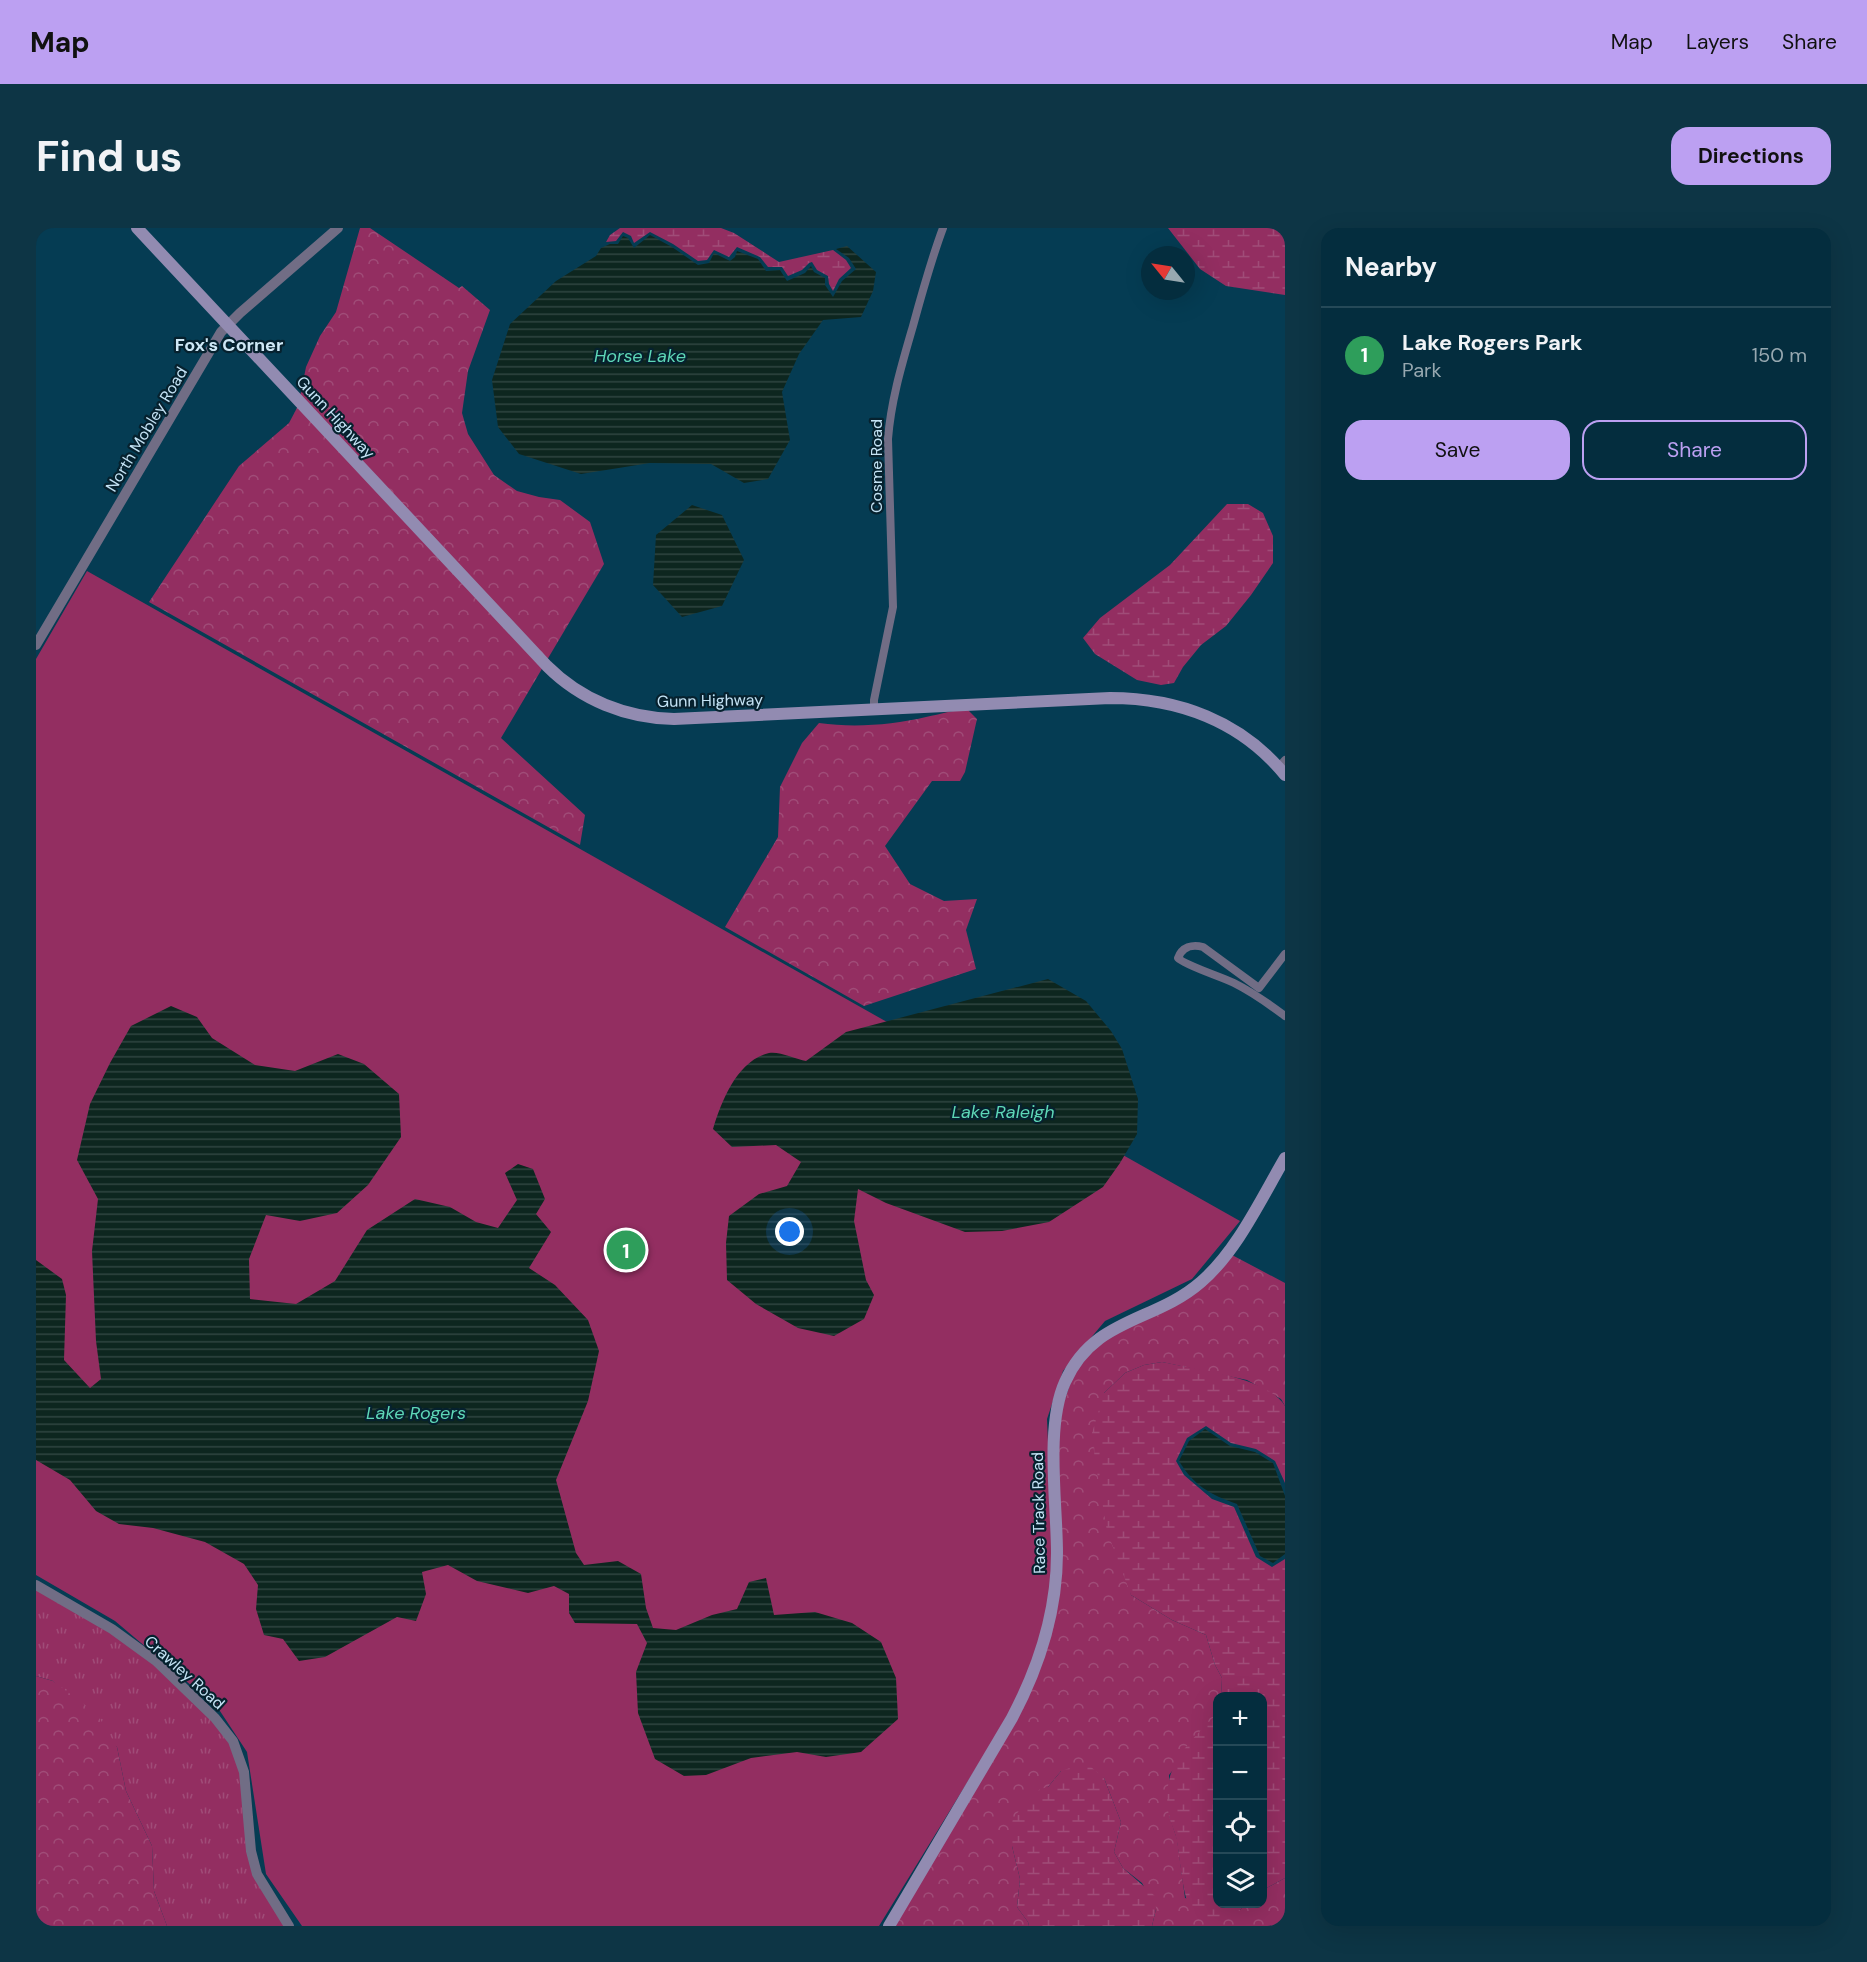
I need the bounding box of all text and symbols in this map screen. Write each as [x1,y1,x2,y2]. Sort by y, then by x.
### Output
text: Map [30,24,90,61]
text: Map [1611,28,1653,56]
text: Layers [1686,28,1749,56]
text: Share [1782,28,1837,56]
button: Directions [1671,127,1831,185]
text: Find us [36,129,182,184]
north arrow [1141,246,1195,300]
text: Nearby [1345,250,1437,284]
text: Lake Rogers Park [1402,328,1583,357]
district label: Fox's Corner [175,333,283,357]
text: 1 [1361,342,1368,368]
text: 150 m [1752,342,1807,368]
water label: Horse Lake [594,344,686,368]
text: Park [1402,357,1442,383]
street label: North Mobley Road [101,363,192,495]
street label: Gunn Highway [292,371,380,463]
street label: Cosme Road [866,419,887,513]
button: Save [1345,420,1570,480]
button: Share [1582,420,1807,480]
street label: Gunn Highway [657,689,763,712]
water label: Lake Raleigh [951,1100,1055,1124]
your location [775,1217,804,1246]
pin: 1 [606,1228,646,1272]
water label: Lake Rogers [366,1401,466,1425]
street label: Race Track Road [1027,1452,1050,1574]
street label: Crawley Road [140,1631,229,1714]
map controls [1213,1692,1267,1908]
button: + [1213,1692,1267,1746]
button: − [1213,1746,1267,1800]
button: locate [1213,1800,1267,1854]
button: layers [1213,1854,1267,1908]

